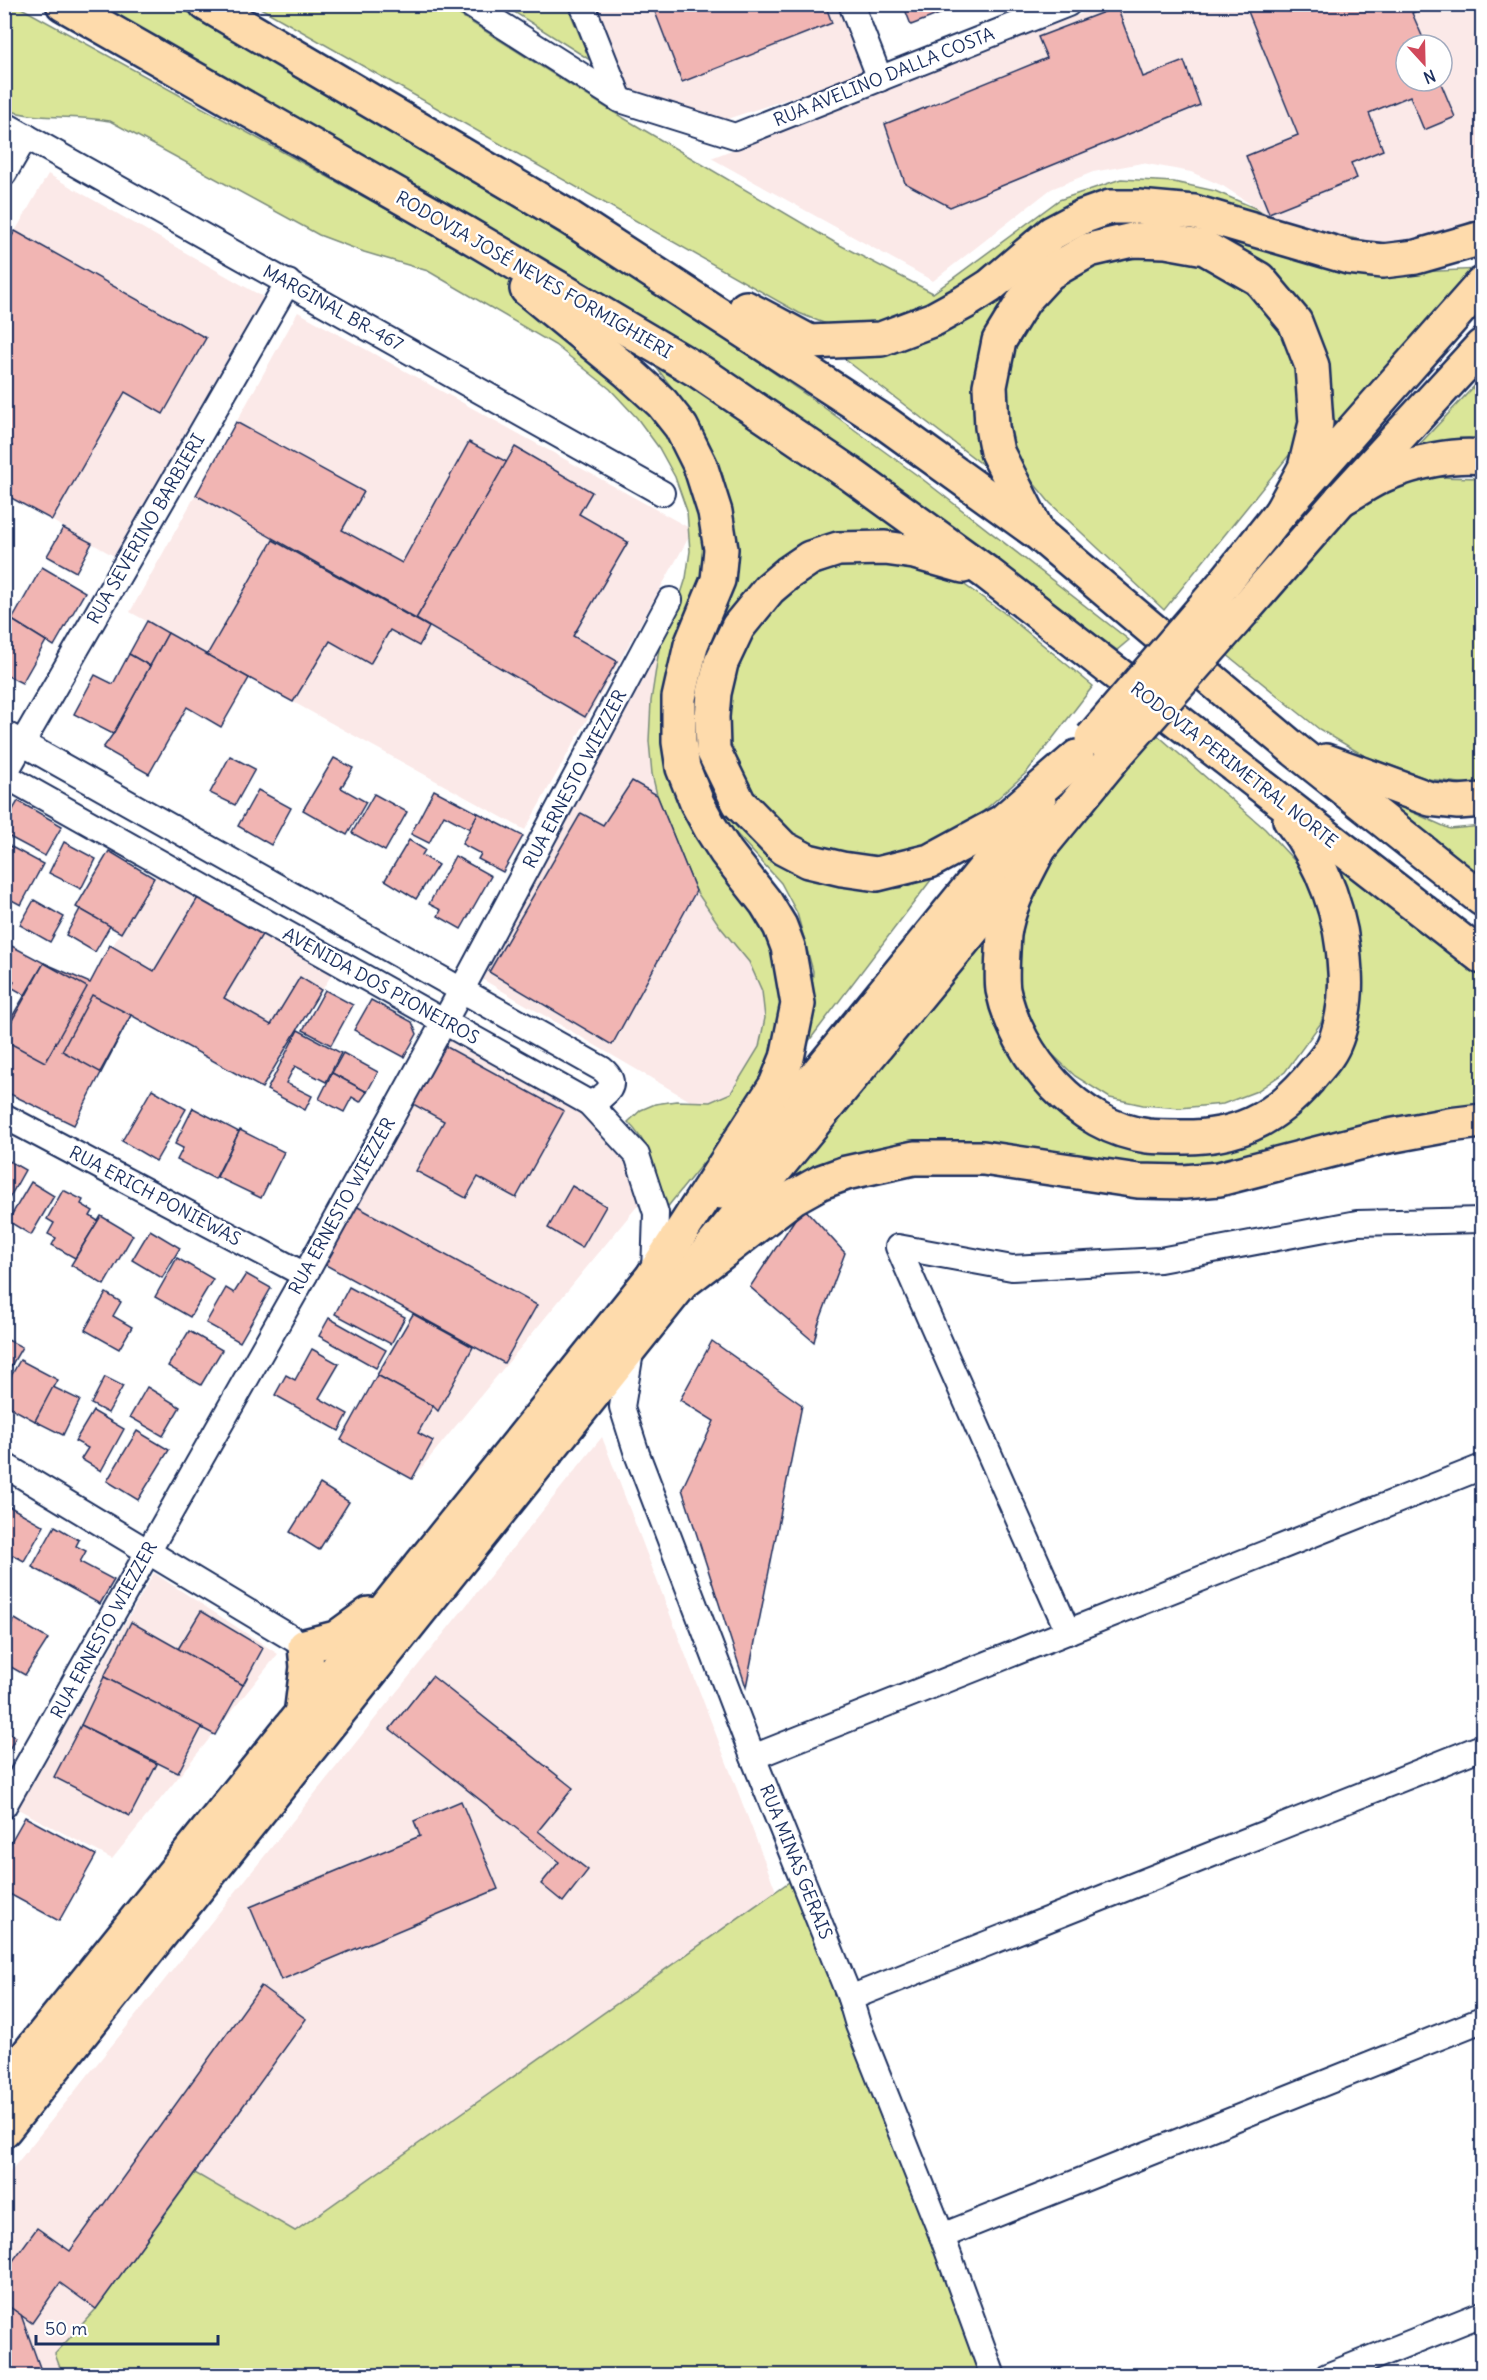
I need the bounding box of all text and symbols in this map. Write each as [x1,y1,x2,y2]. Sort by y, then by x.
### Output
street label: RUA AVELINO DALLA COSTA [770,22,998,131]
north arrow [1394,33,1454,93]
text: N [1421,66,1438,88]
street label: RODOVIA JOSÉ NEVES FORMIGHIERI [392,186,677,363]
street label: MARGINAL BR-467 [259,260,407,356]
street label: RUA SEVERINO BARBIERI [82,429,210,628]
street label: RODOVIA PERIMETRAL NORTE [1126,677,1342,853]
street label: RUA ERNESTO WIEZZER [518,686,631,872]
street label: AVENIDA DOS PIONEIROS [279,922,483,1049]
street label: RUA ERNESTO WIEZZER [283,1113,400,1298]
street label: RUA ERICH PONIEWAS [65,1141,245,1251]
street label: RUA ERNESTO WIEZZER [45,1537,162,1722]
street label: RUA MINAS GERAIS [755,1781,838,1943]
scale bar [36,2308,218,2346]
text: 50 m [45,2317,87,2340]

